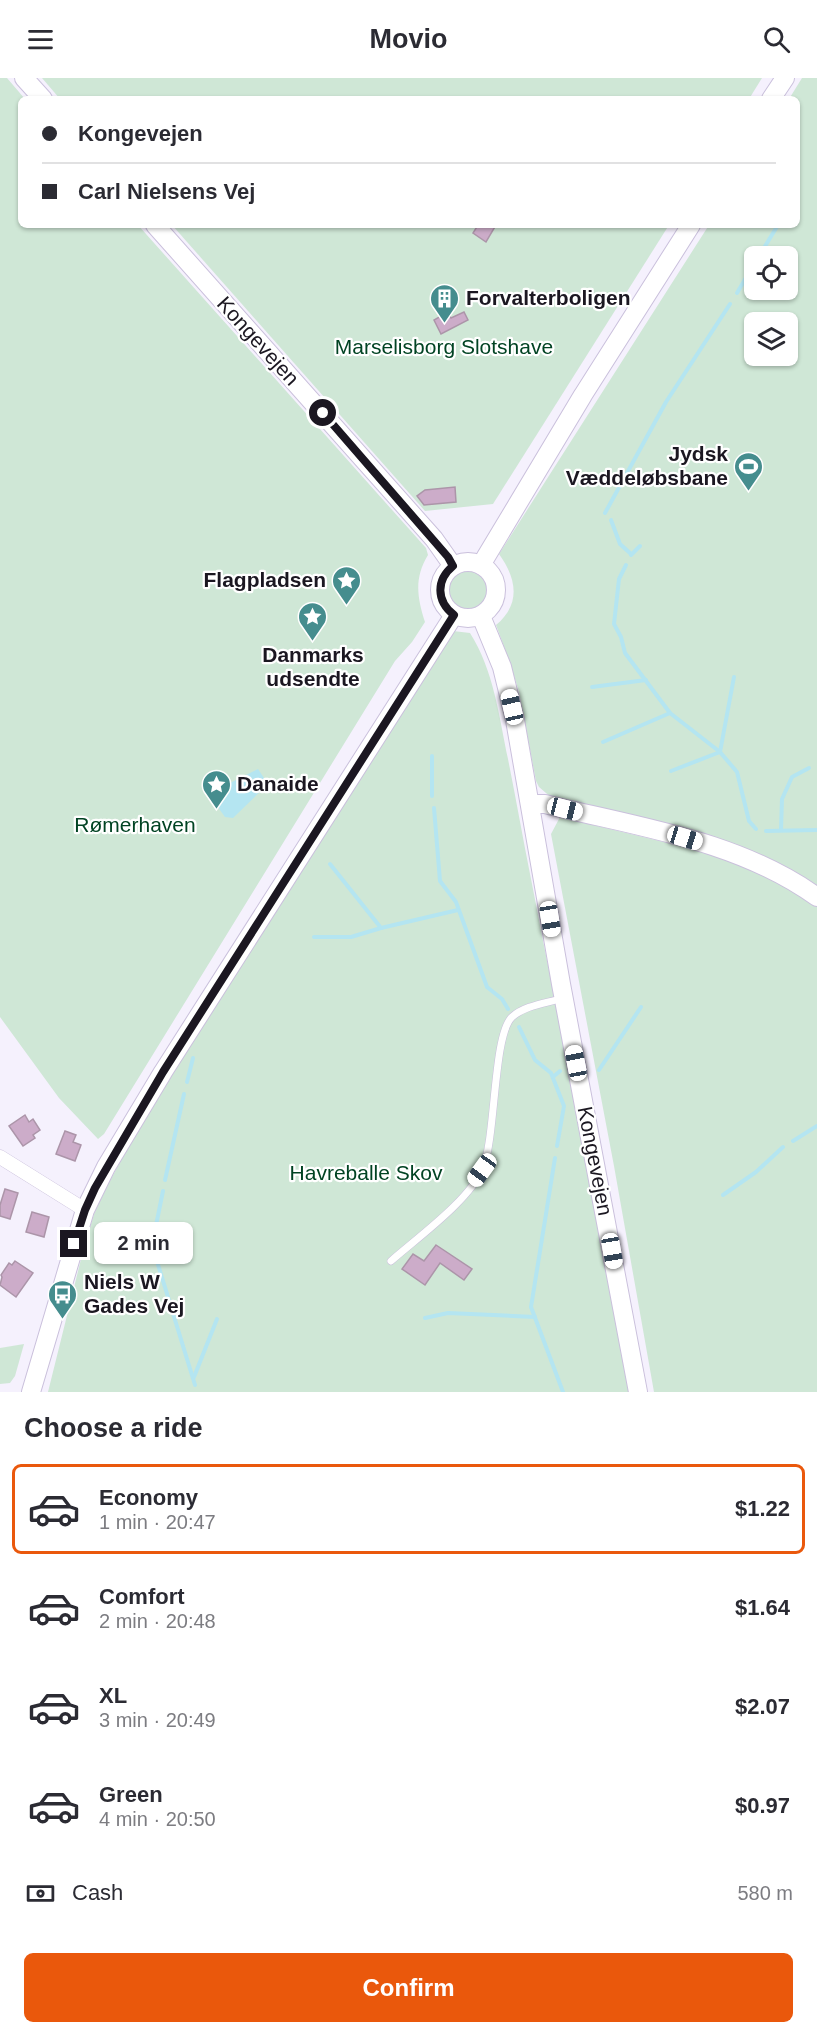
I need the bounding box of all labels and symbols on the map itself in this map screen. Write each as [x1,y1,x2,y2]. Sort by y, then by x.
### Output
building icon: Forvalterboligen [429,282,461,324]
place label: Forvalterboligen [466,286,631,309]
street label: Kongevejen [213,292,304,390]
park label: Marselisborg Slotshave [335,335,553,358]
route start [309,399,336,426]
place label: Jydsk Væddeløbsbane [566,442,728,489]
sports icon: Jydsk Væddeløbsbane [733,450,765,492]
place icon: Flagpladsen [331,564,363,606]
place label: Flagpladsen [203,568,326,591]
place icon: Danmarks udsendte [297,600,329,642]
place label: Danmarks udsendte [262,643,364,690]
car [499,687,525,727]
place icon: Danaide [200,768,232,810]
place label: Danaide [237,772,319,795]
car [545,796,585,822]
park label: Rømerhaven [74,813,196,836]
car [665,824,705,852]
car [538,900,562,938]
car [564,1044,588,1082]
street label: Kongevejen [574,1104,617,1218]
car [464,1150,500,1190]
park label: Havreballe Skov [290,1161,443,1184]
callout: 2 min [95,1223,194,1265]
route end [60,1230,87,1257]
car [600,1232,624,1270]
place label: Niels W Gades Vej [84,1270,184,1317]
bus stop icon: Niels W Gades Vej [47,1278,79,1320]

